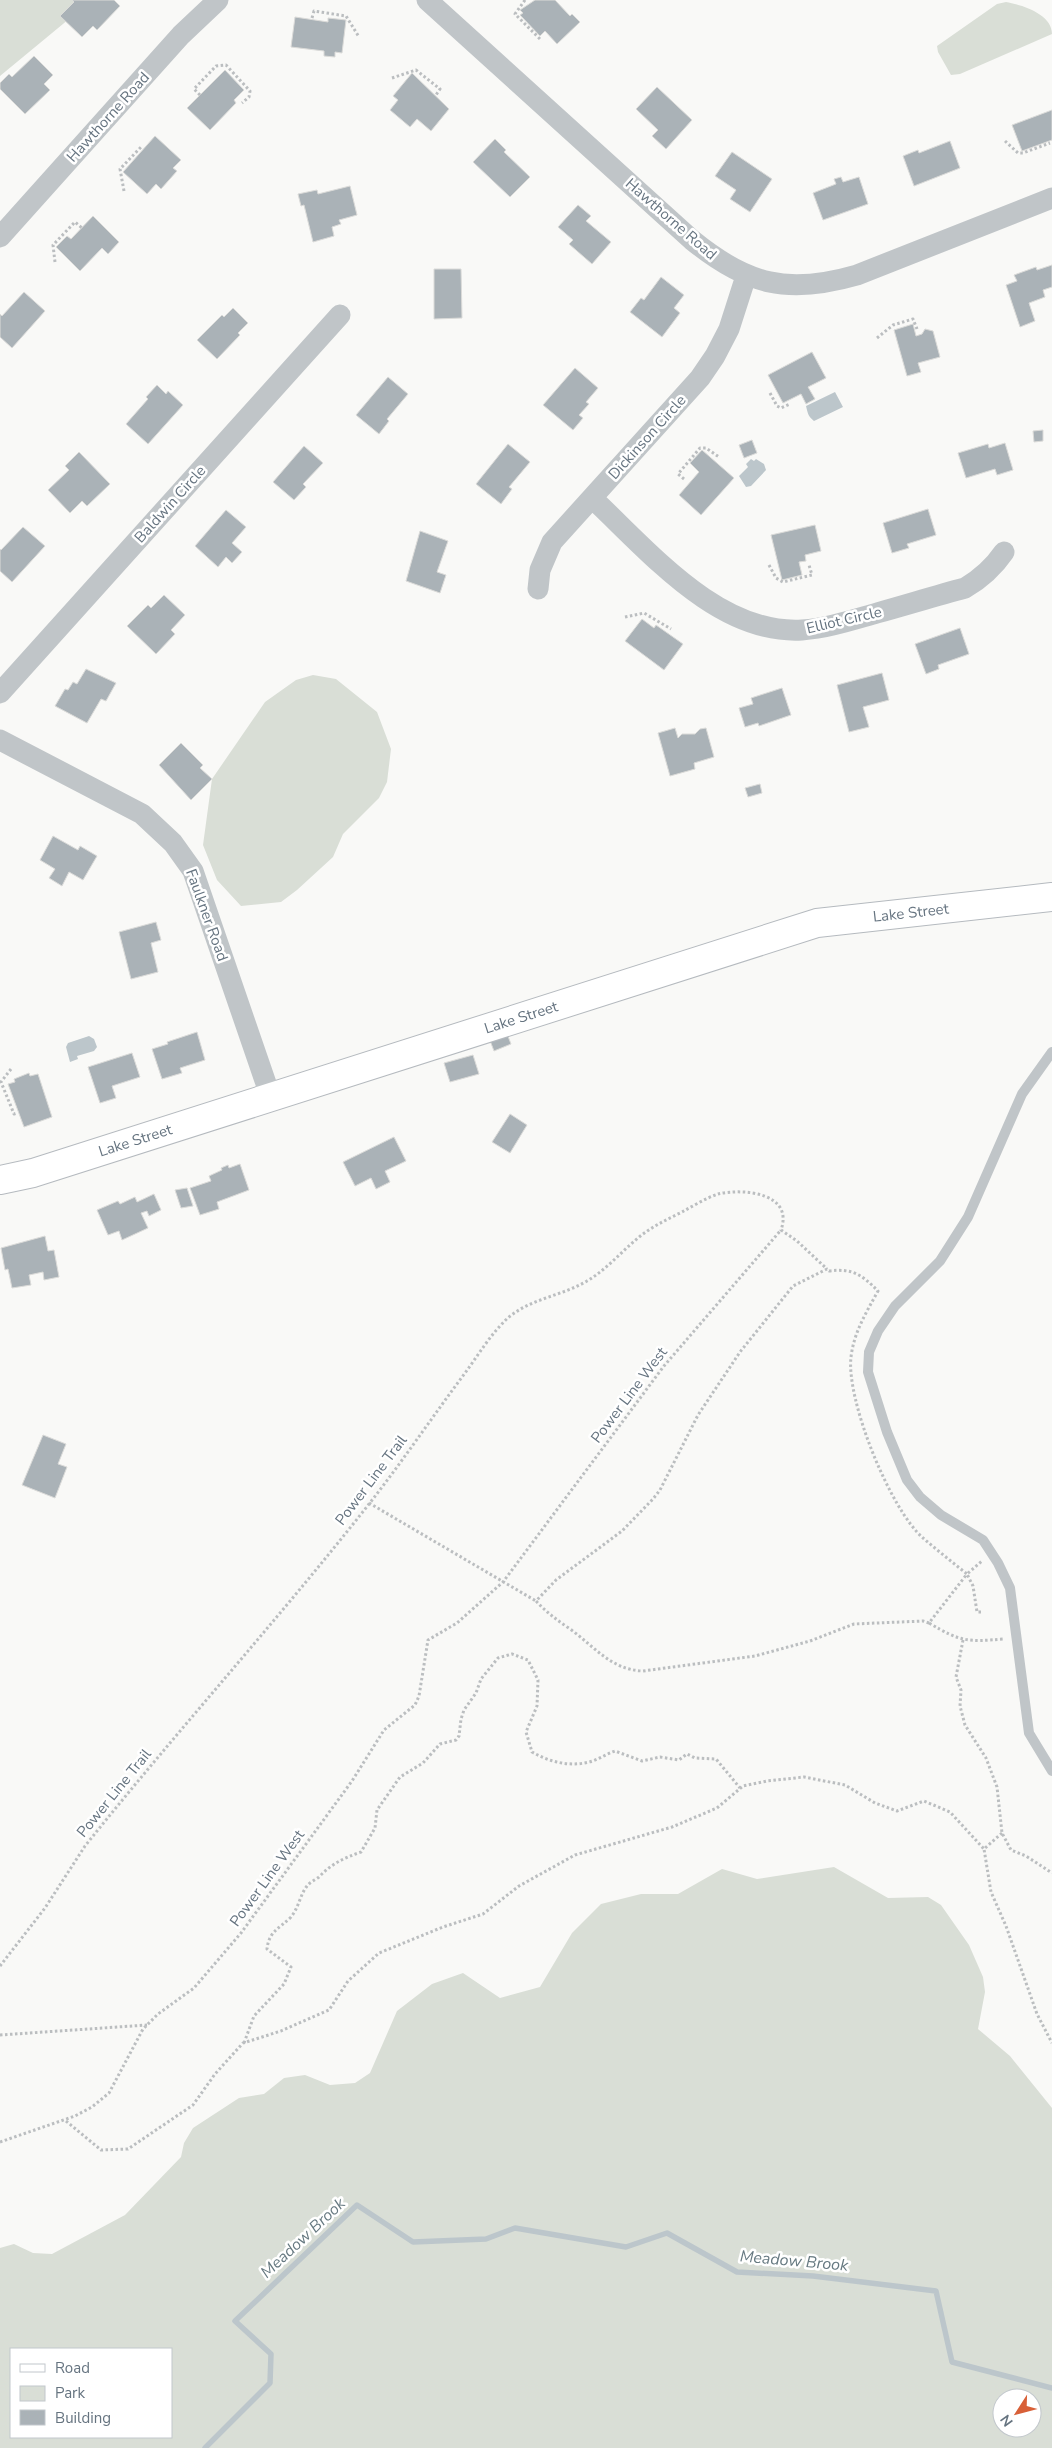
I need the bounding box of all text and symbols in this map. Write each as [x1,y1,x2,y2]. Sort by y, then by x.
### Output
street label: Hawthorne Road [62,68,154,166]
street label: Hawthorne Road [621,174,721,264]
street label: Dickinson Circle [604,390,690,483]
street label: Baldwin Circle [130,461,210,547]
street label: Elliot Circle [804,602,884,638]
street label: Faulkner Road [181,866,233,964]
street label: Lake Street [872,898,951,927]
street label: Lake Street [482,996,561,1038]
street label: Lake Street [96,1119,175,1162]
street label: Power Line West [586,1342,672,1447]
street label: Power Line Trail [330,1430,412,1529]
street label: Power Line Trail [72,1744,156,1841]
street label: Power Line West [225,1825,309,1930]
water label: Meadow Brook [256,2192,351,2283]
water label: Meadow Brook [739,2245,850,2277]
legend [10,2348,172,2438]
text: Road [55,2358,90,2378]
text: Park [55,2383,85,2403]
north arrow [992,2388,1042,2438]
text: Building [55,2408,111,2428]
text: N [996,2411,1018,2430]

